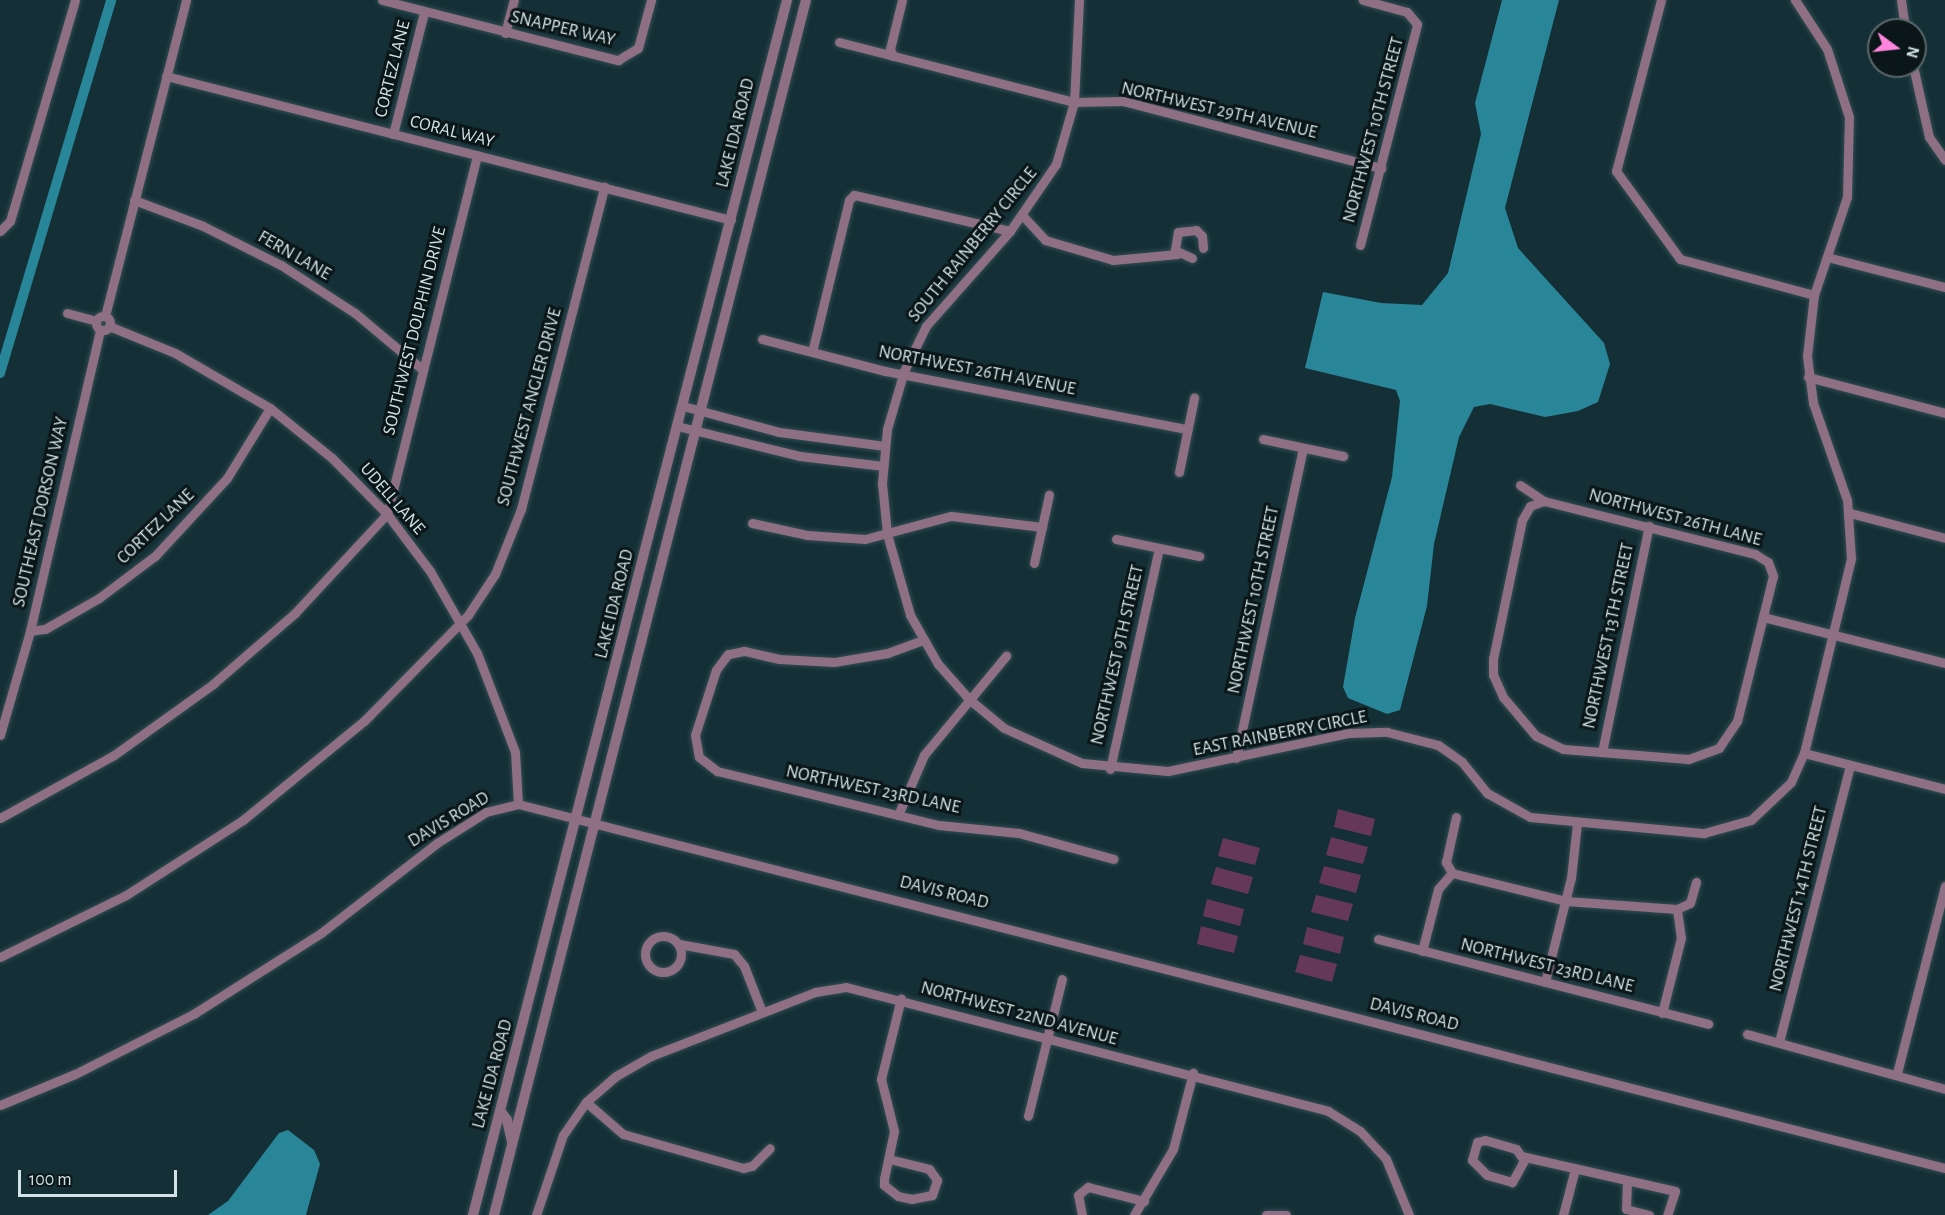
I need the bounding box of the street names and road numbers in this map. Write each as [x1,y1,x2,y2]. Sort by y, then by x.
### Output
street label: SNAPPER WAY [509,7,617,51]
street label: CORTEZ LANE [371,18,415,120]
street label: NORTHWEST 10TH STREET [1339,35,1409,225]
street label: LAKE IDA ROAD [712,76,760,190]
street label: NORTHWEST 29TH AVENUE [1119,78,1319,144]
street label: CORAL WAY [407,111,497,153]
street label: SOUTH RAINBERRY CIRCLE [904,163,1042,327]
street label: SOUTHWEST DOLPHIN DRIVE [379,225,451,437]
street label: FERN LANE [254,226,334,286]
street label: SOUTHWEST ANGLER DRIVE [493,306,567,508]
street label: NORTHWEST 26TH AVENUE [877,341,1077,401]
street label: SOUTHEAST DORSON WAY [9,415,73,609]
street label: UDELL LANE [355,459,429,539]
street label: CORTEZ LANE [113,485,199,569]
street label: NORTHWEST 26TH LANE [1586,485,1764,551]
street label: NORTHWEST 10TH STREET [1224,504,1284,696]
street label: NORTHWEST 13TH STREET [1579,541,1639,731]
street label: LAKE IDA ROAD [591,547,639,661]
street label: NORTHWEST 9TH STREET [1087,563,1149,747]
street label: EAST RAINBERRY CIRCLE [1191,707,1369,761]
street label: NORTHWEST 23RD LANE [784,761,962,819]
street label: DAVIS ROAD [405,787,493,853]
street label: NORTHWEST 14TH STREET [1765,804,1833,994]
street label: DAVIS ROAD [897,872,991,914]
street label: NORTHWEST 23RD LANE [1458,934,1636,998]
street label: NORTHWEST 22ND AVENUE [918,977,1120,1051]
street label: DAVIS ROAD [1367,994,1461,1036]
street label: LAKE IDA ROAD [468,1017,518,1131]

